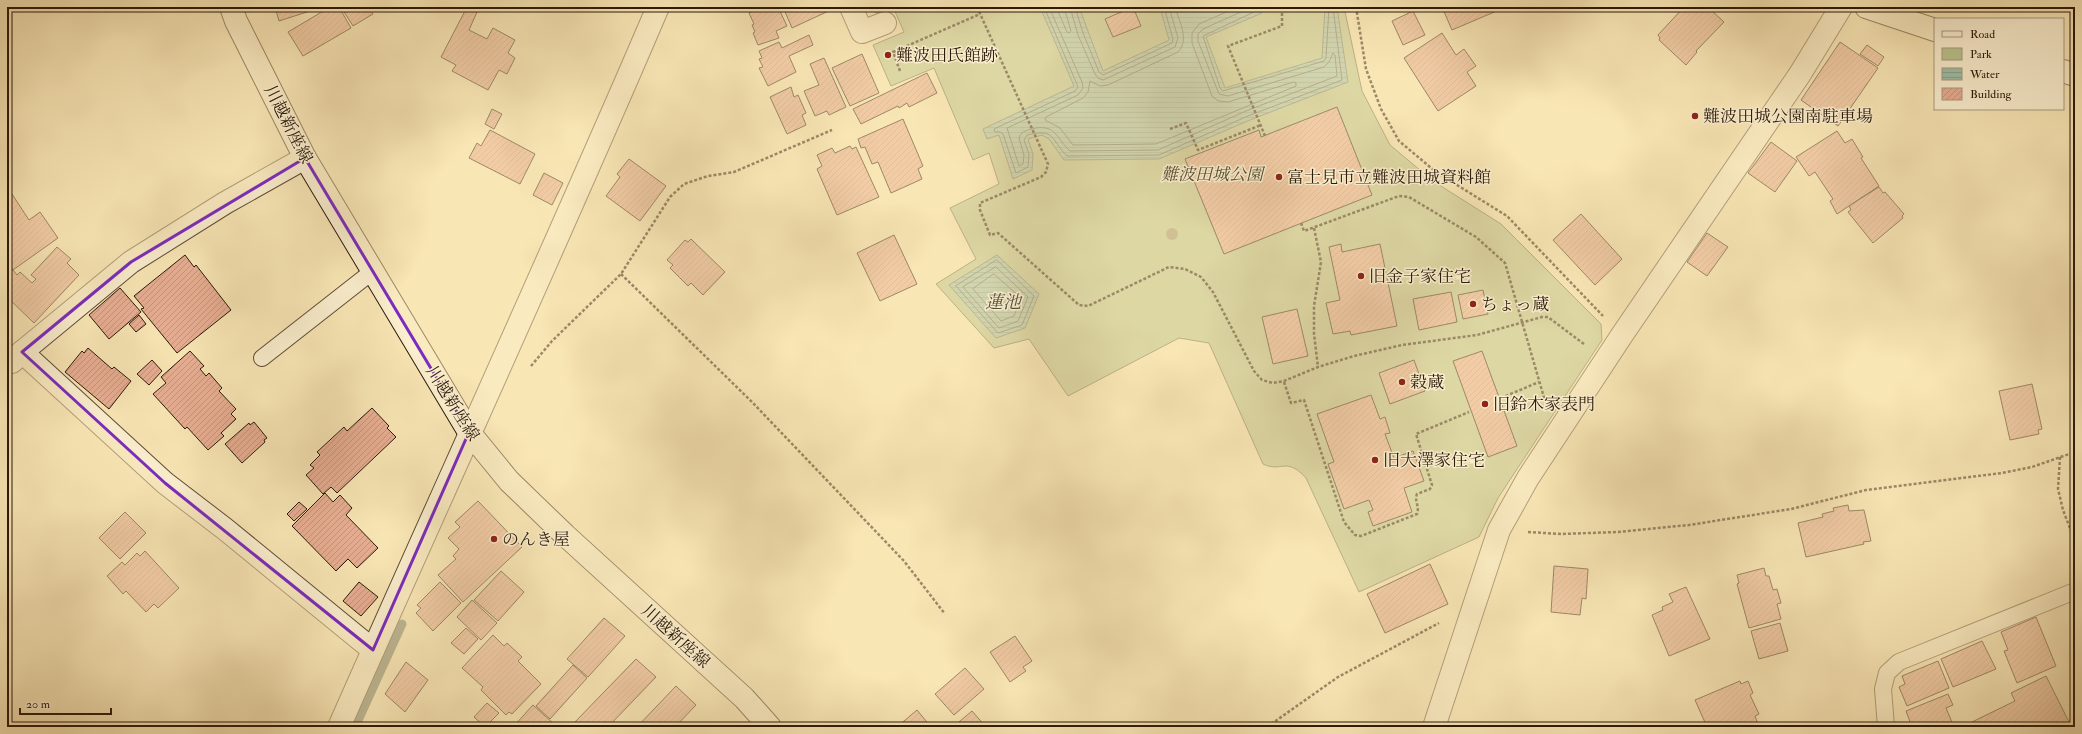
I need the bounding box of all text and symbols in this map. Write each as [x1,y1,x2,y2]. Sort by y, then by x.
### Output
legend [1934,18,2064,110]
text: Road [1970,27,1995,42]
place label: 難波田氏館跡 [896,45,998,66]
text: Park [1970,47,1992,62]
marker: 難波田氏館跡 [883,50,893,60]
text: Water [1969,67,2000,82]
street label: 川越新座線 [260,82,317,167]
text: Building [1970,87,2013,102]
place label: 難波田城公園南駐車場 [1703,106,1873,127]
marker: 難波田城公園南駐車場 [1690,111,1700,121]
park label: 難波田城公園 [1161,164,1266,185]
place label: 富士見市立難波田城資料館 [1287,167,1491,188]
marker: 富士見市立難波田城資料館 [1274,172,1284,182]
place label: 旧金子家住宅 [1369,266,1471,287]
marker: 旧金子家住宅 [1356,271,1366,281]
water label: 蓮池 [985,291,1023,314]
place label: ちょっ蔵 [1481,294,1549,315]
marker: ちょっ蔵 [1468,299,1478,309]
street label: 川越新座線 [421,362,484,445]
place label: 穀蔵 [1410,372,1444,393]
marker: 穀蔵 [1397,377,1407,387]
place label: 旧鈴木家表門 [1493,394,1595,415]
marker: 旧鈴木家表門 [1480,399,1490,409]
place label: 旧大澤家住宅 [1383,450,1485,471]
marker: 旧大澤家住宅 [1370,455,1380,465]
place label: のんき屋 [502,529,570,550]
marker: のんき屋 [489,534,499,544]
street label: 川越新座線 [637,600,714,673]
scale bar [20,690,111,716]
text: 20 m [26,697,51,712]

